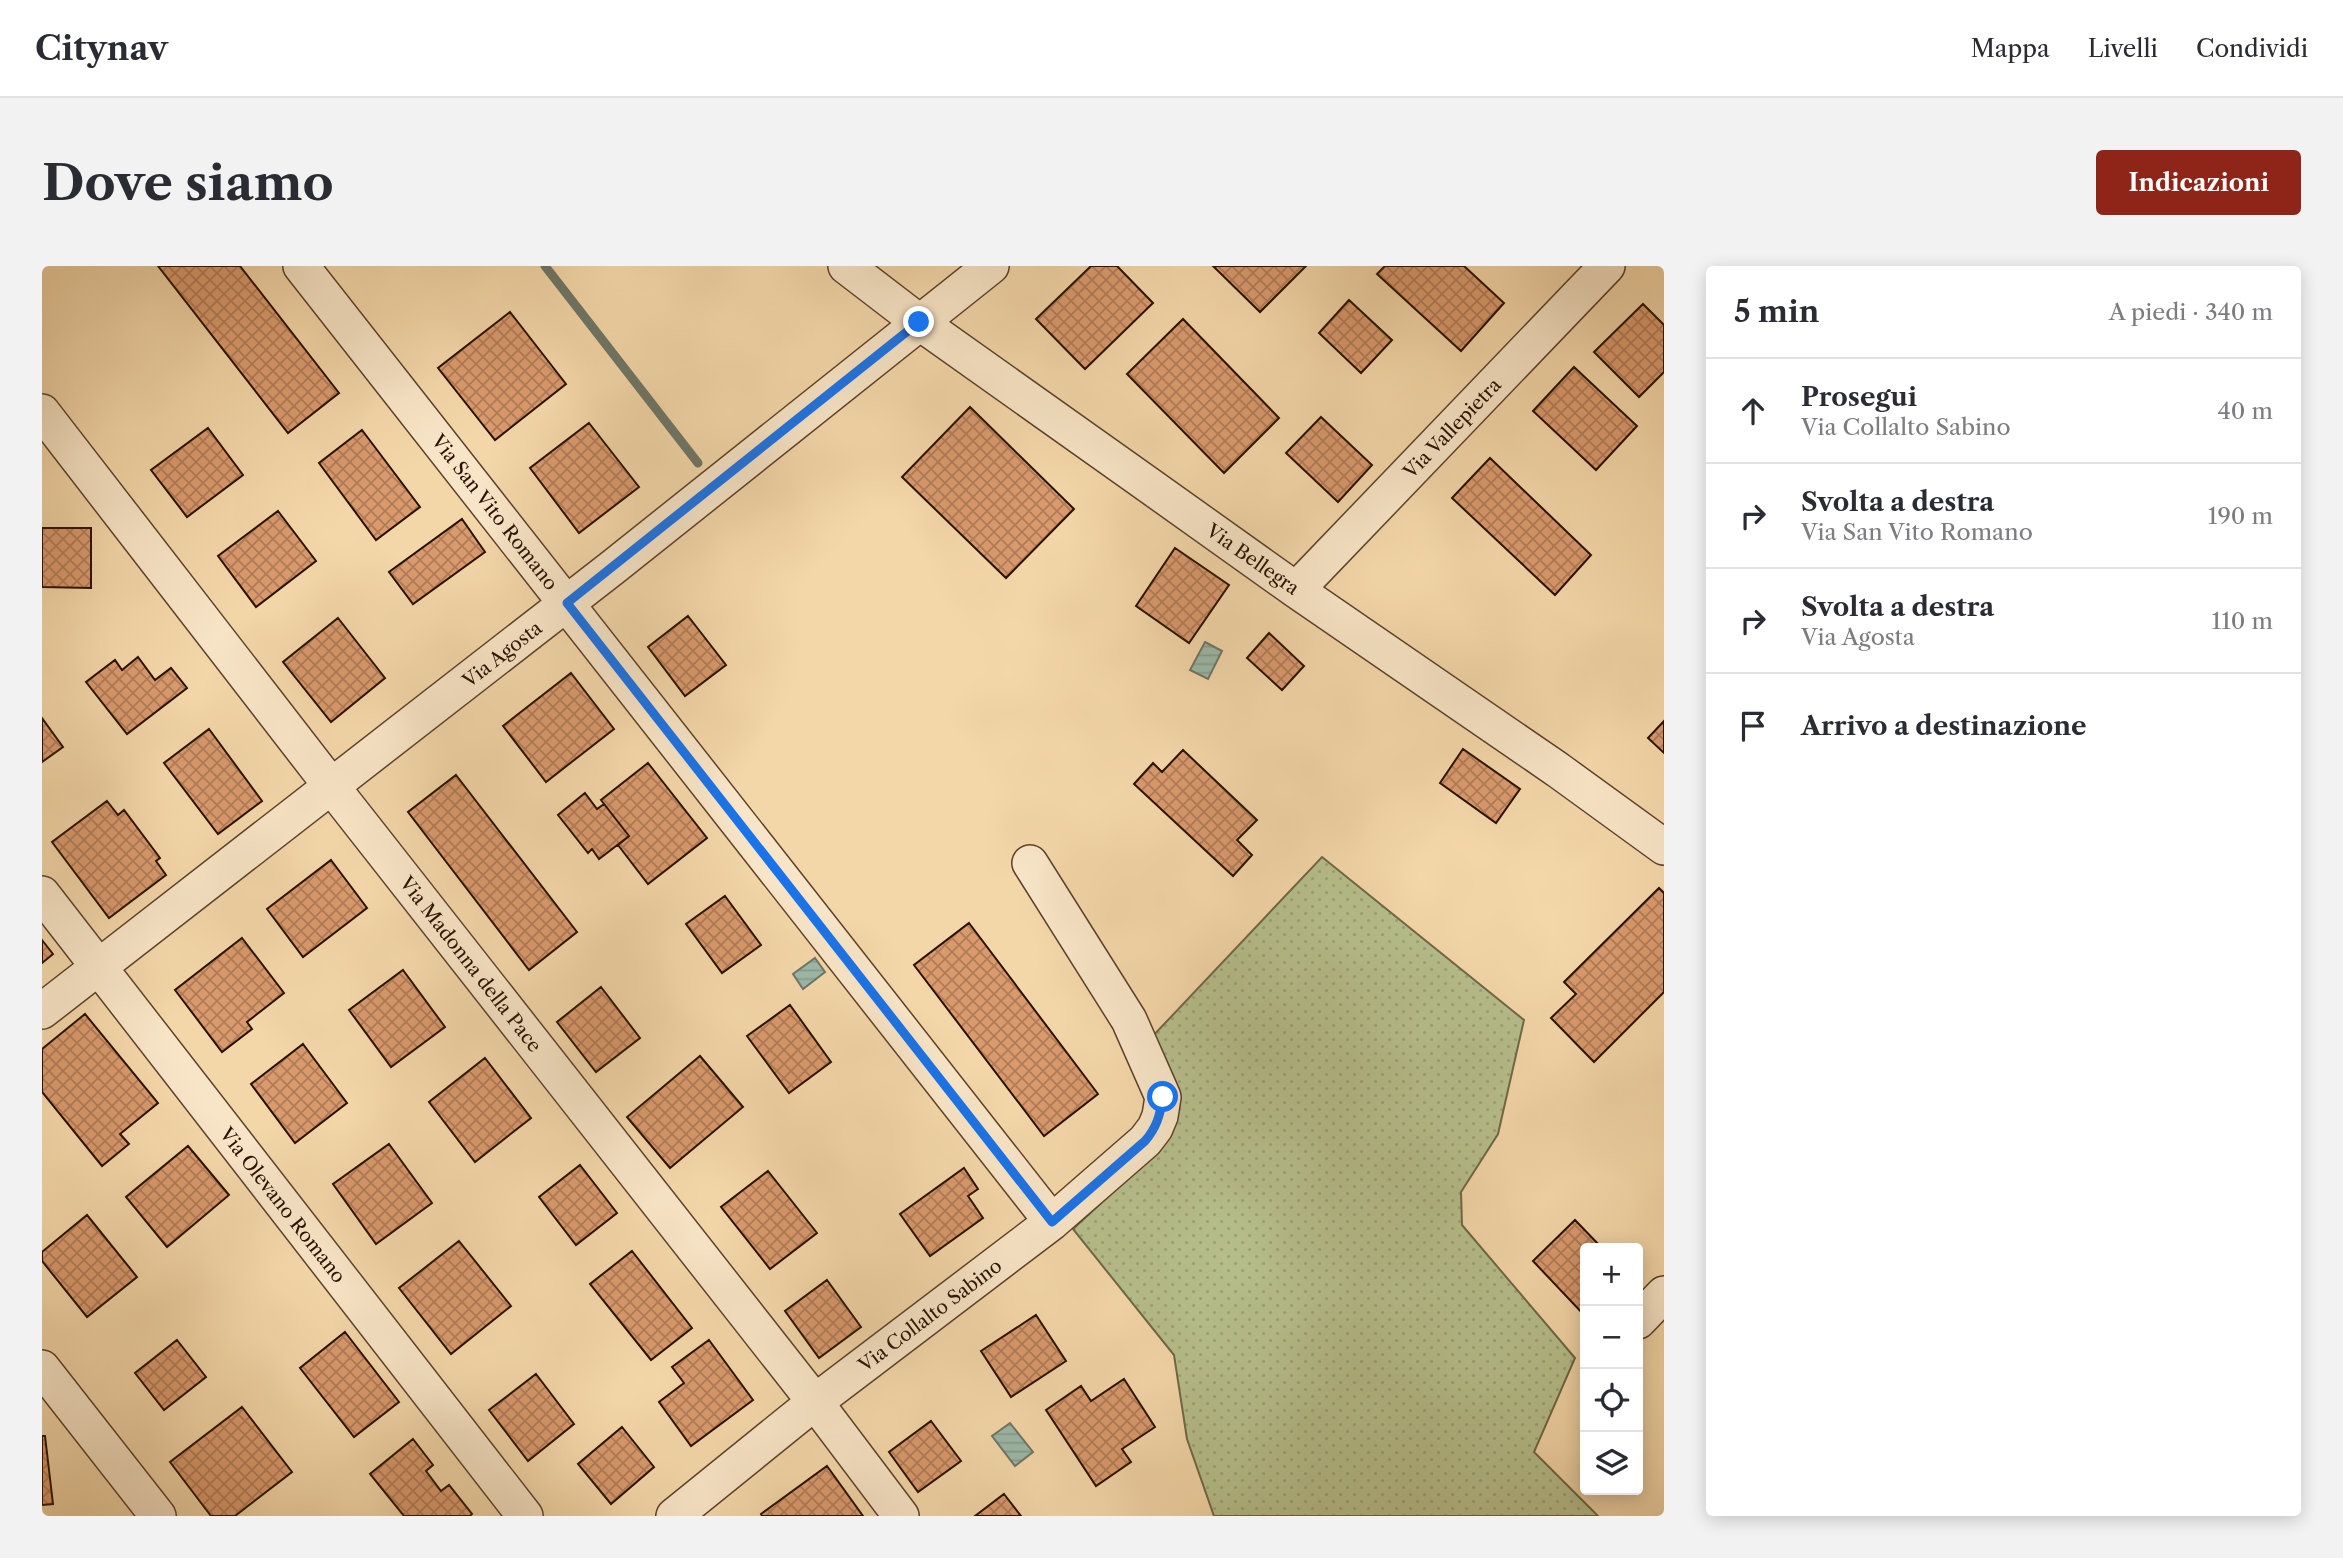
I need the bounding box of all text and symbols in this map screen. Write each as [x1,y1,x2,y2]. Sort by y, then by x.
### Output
text: Citynav [35,28,168,69]
text: Mappa [1971,34,2050,63]
text: Livelli [2088,34,2158,63]
text: Condividi [2196,34,2308,63]
button: Indicazioni [2096,150,2301,215]
text: Dove siamo [42,152,334,213]
text: 5 min [1734,293,1819,330]
text: A piedi · 340 m [2109,298,2273,326]
route end [903,306,934,337]
street label: Via Vallepietra [1398,373,1506,484]
text: Prosegui [1801,381,1917,413]
icon: ahead [1734,392,1772,430]
text: 40 m [2218,397,2273,425]
text: Via Collalto Sabino [1801,413,2011,441]
street label: Via San Vito Romano [426,429,563,595]
text: Svolta a destra [1801,486,1994,518]
icon: right [1734,497,1772,535]
text: 190 m [2208,502,2273,530]
street label: Via Bellegra [1201,518,1304,600]
text: Via San Vito Romano [1801,518,2033,546]
text: Svolta a destra [1801,591,1994,623]
icon: right [1734,602,1772,640]
text: 110 m [2212,607,2273,635]
street label: Via Agosta [457,616,546,693]
text: Via Agosta [1801,623,1915,651]
icon: arrive [1734,707,1772,745]
text: Arrivo a destinazione [1801,710,2087,742]
street label: Via Madonna della Pace [394,871,546,1057]
route start [1147,1081,1178,1112]
street label: Via Olevano Romano [214,1122,350,1288]
map controls [1580,1243,1643,1495]
button: + [1580,1243,1643,1306]
street label: Via Collalto Sabino [853,1254,1006,1377]
button: − [1580,1306,1643,1369]
button: locate [1580,1369,1643,1432]
button: layers [1580,1432,1643,1495]

